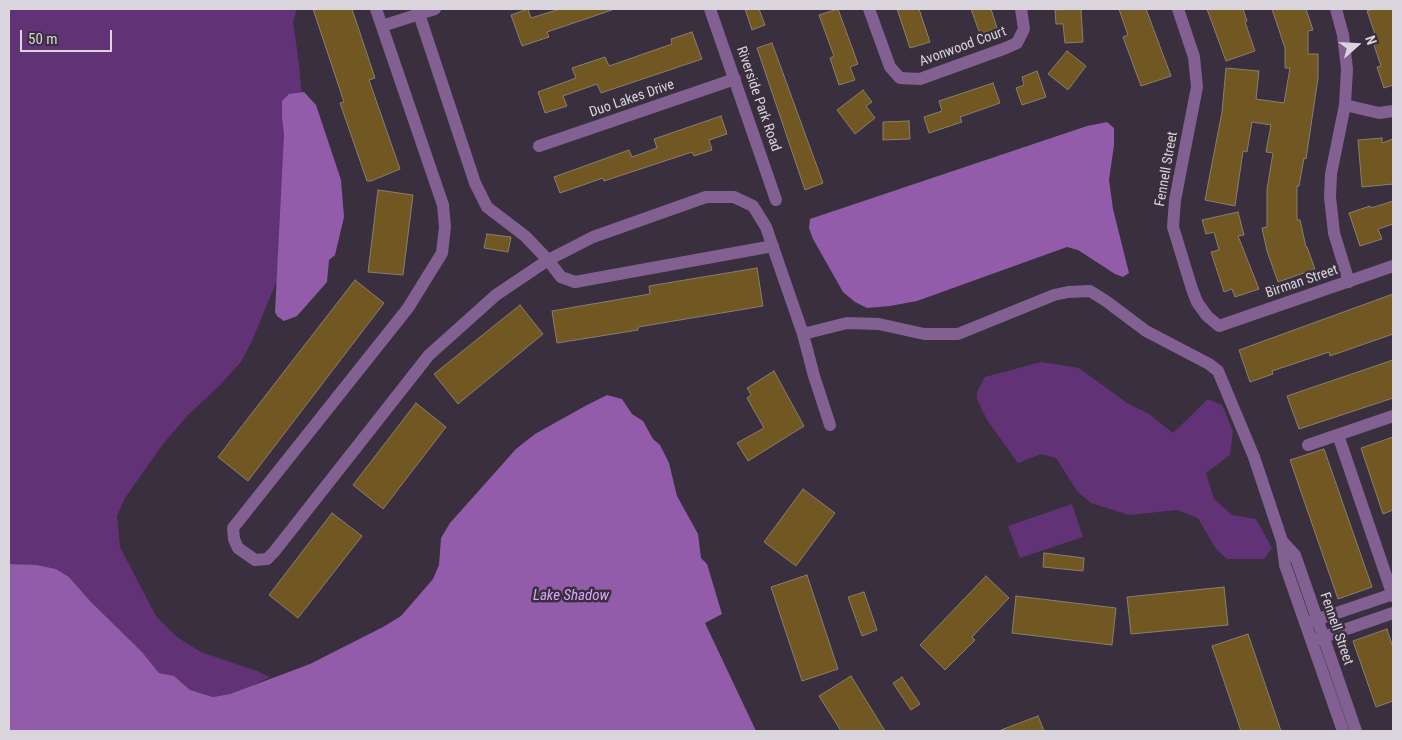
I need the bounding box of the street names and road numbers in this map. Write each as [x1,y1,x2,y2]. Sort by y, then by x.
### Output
street label: Avonwood Court [917,24,1009,70]
street label: Riverside Park Road [732,44,784,154]
street label: Duo Lakes Drive [587,77,677,121]
street label: Fennell Street [1152,130,1182,208]
street label: Birman Street [1264,262,1340,302]
street label: Fennell Street [1316,590,1356,668]

